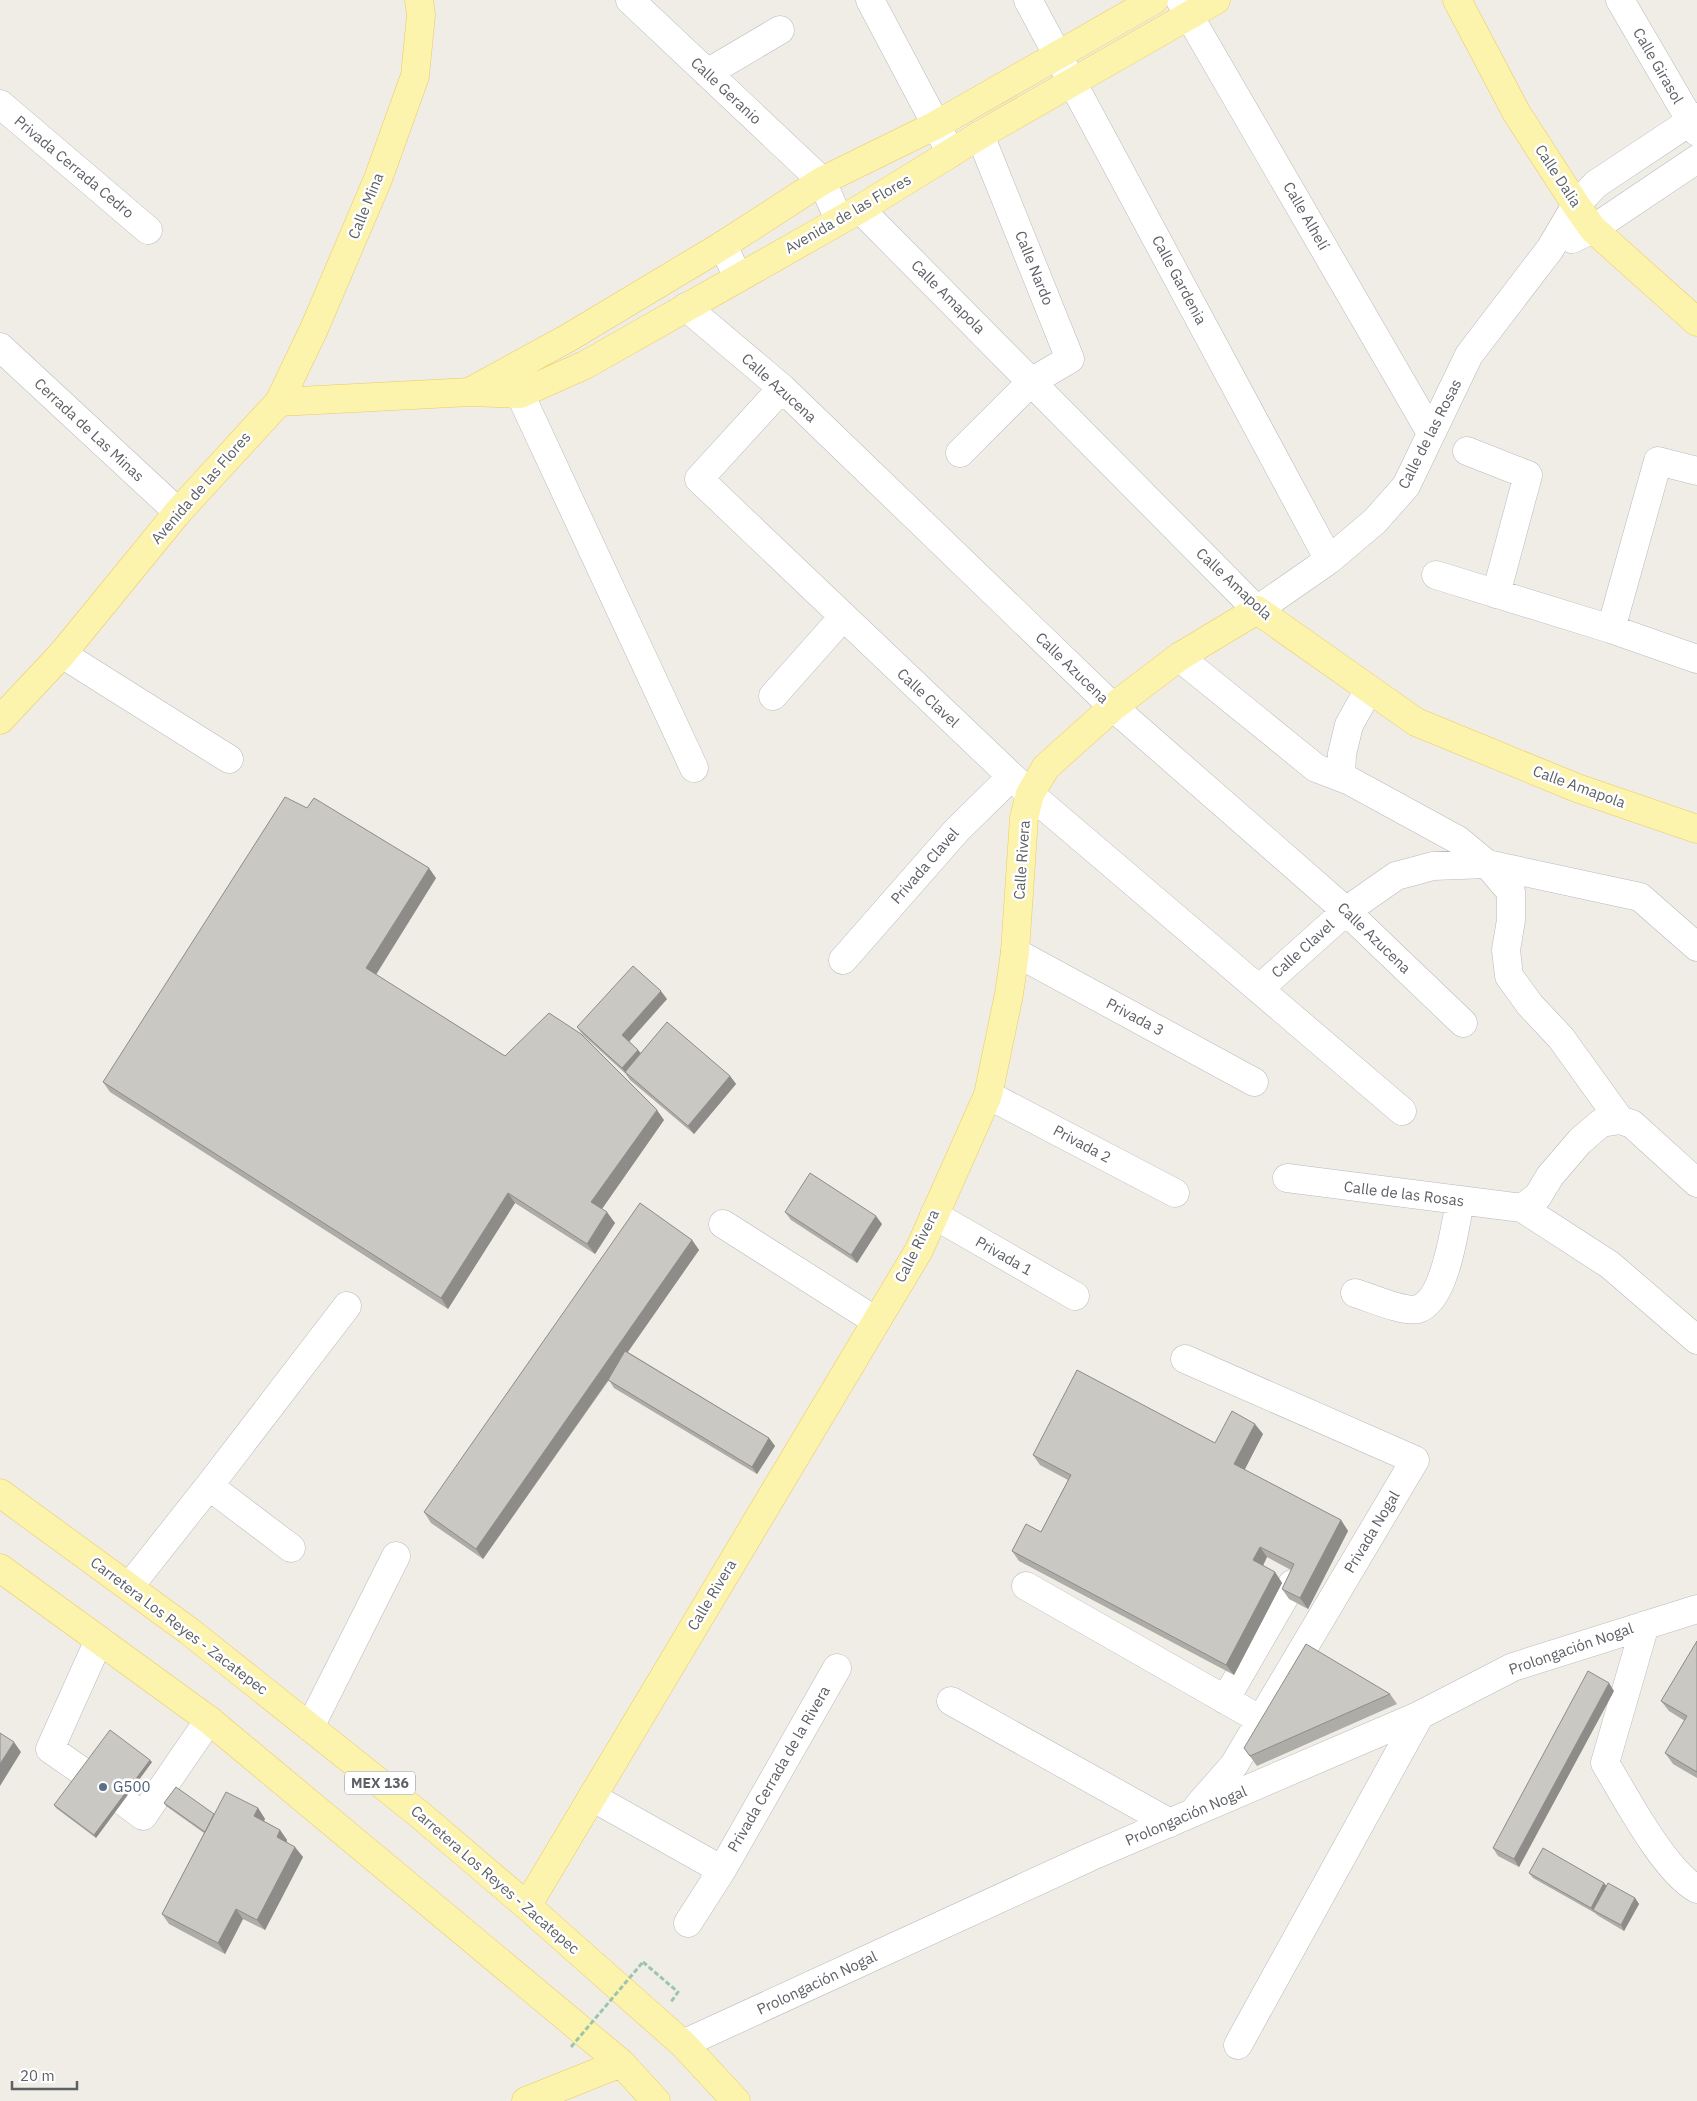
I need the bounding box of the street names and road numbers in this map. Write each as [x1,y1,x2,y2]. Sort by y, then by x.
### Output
street label: Calle Girasol [1629,24,1688,107]
street label: Calle Geranio [687,53,766,128]
street label: Privada Cerrada Cedro [11,111,138,222]
street label: Calle Dalia [1531,141,1586,211]
street label: Calle Mina [344,170,387,242]
street label: Avenida de las Flores [781,170,914,257]
street label: Calle Alhelí [1279,178,1334,253]
street label: Calle Nardo [1011,228,1058,308]
street label: Calle Gardenia [1148,232,1211,328]
street label: Calle Amapola [907,256,989,338]
street label: Calle Azucena [738,349,821,426]
street label: Cerrada de Las Minas [30,374,148,485]
street label: Calle de las Rosas [1394,376,1465,492]
street label: Avenida de las Flores [147,428,255,548]
street label: Calle Amapola [1192,544,1276,624]
street label: Calle Azucena [1032,628,1113,707]
street label: Calle Clavel [893,664,963,731]
street label: Calle Amapola [1530,761,1628,812]
street label: Calle Rivera [1009,820,1034,900]
street label: Privada Clavel [886,824,963,908]
street label: Calle Azucena [1334,898,1415,977]
street label: Calle Clavel [1267,915,1338,982]
street label: Privada 3 [1103,993,1167,1040]
street label: Privada 2 [1050,1120,1114,1167]
street label: Calle de las Rosas [1343,1177,1465,1210]
street label: Calle Rivera [890,1206,943,1286]
street label: Privada 1 [972,1232,1036,1279]
street label: Privada Nogal [1340,1487,1404,1576]
street label: Carretera Los Reyes - Zacatepec [87,1553,272,1699]
street label: Calle Rivera [683,1556,740,1634]
street label: Prolongación Nogal [1506,1618,1636,1679]
street label: Privada Cerrada de la Rivera [723,1682,834,1855]
road number: MEX 136 [345,1772,415,1795]
street label: Prolongación Nogal [1122,1781,1250,1850]
street label: Carretera Los Reyes - Zacatepec [407,1801,584,1958]
street label: Prolongación Nogal [754,1946,880,2019]

